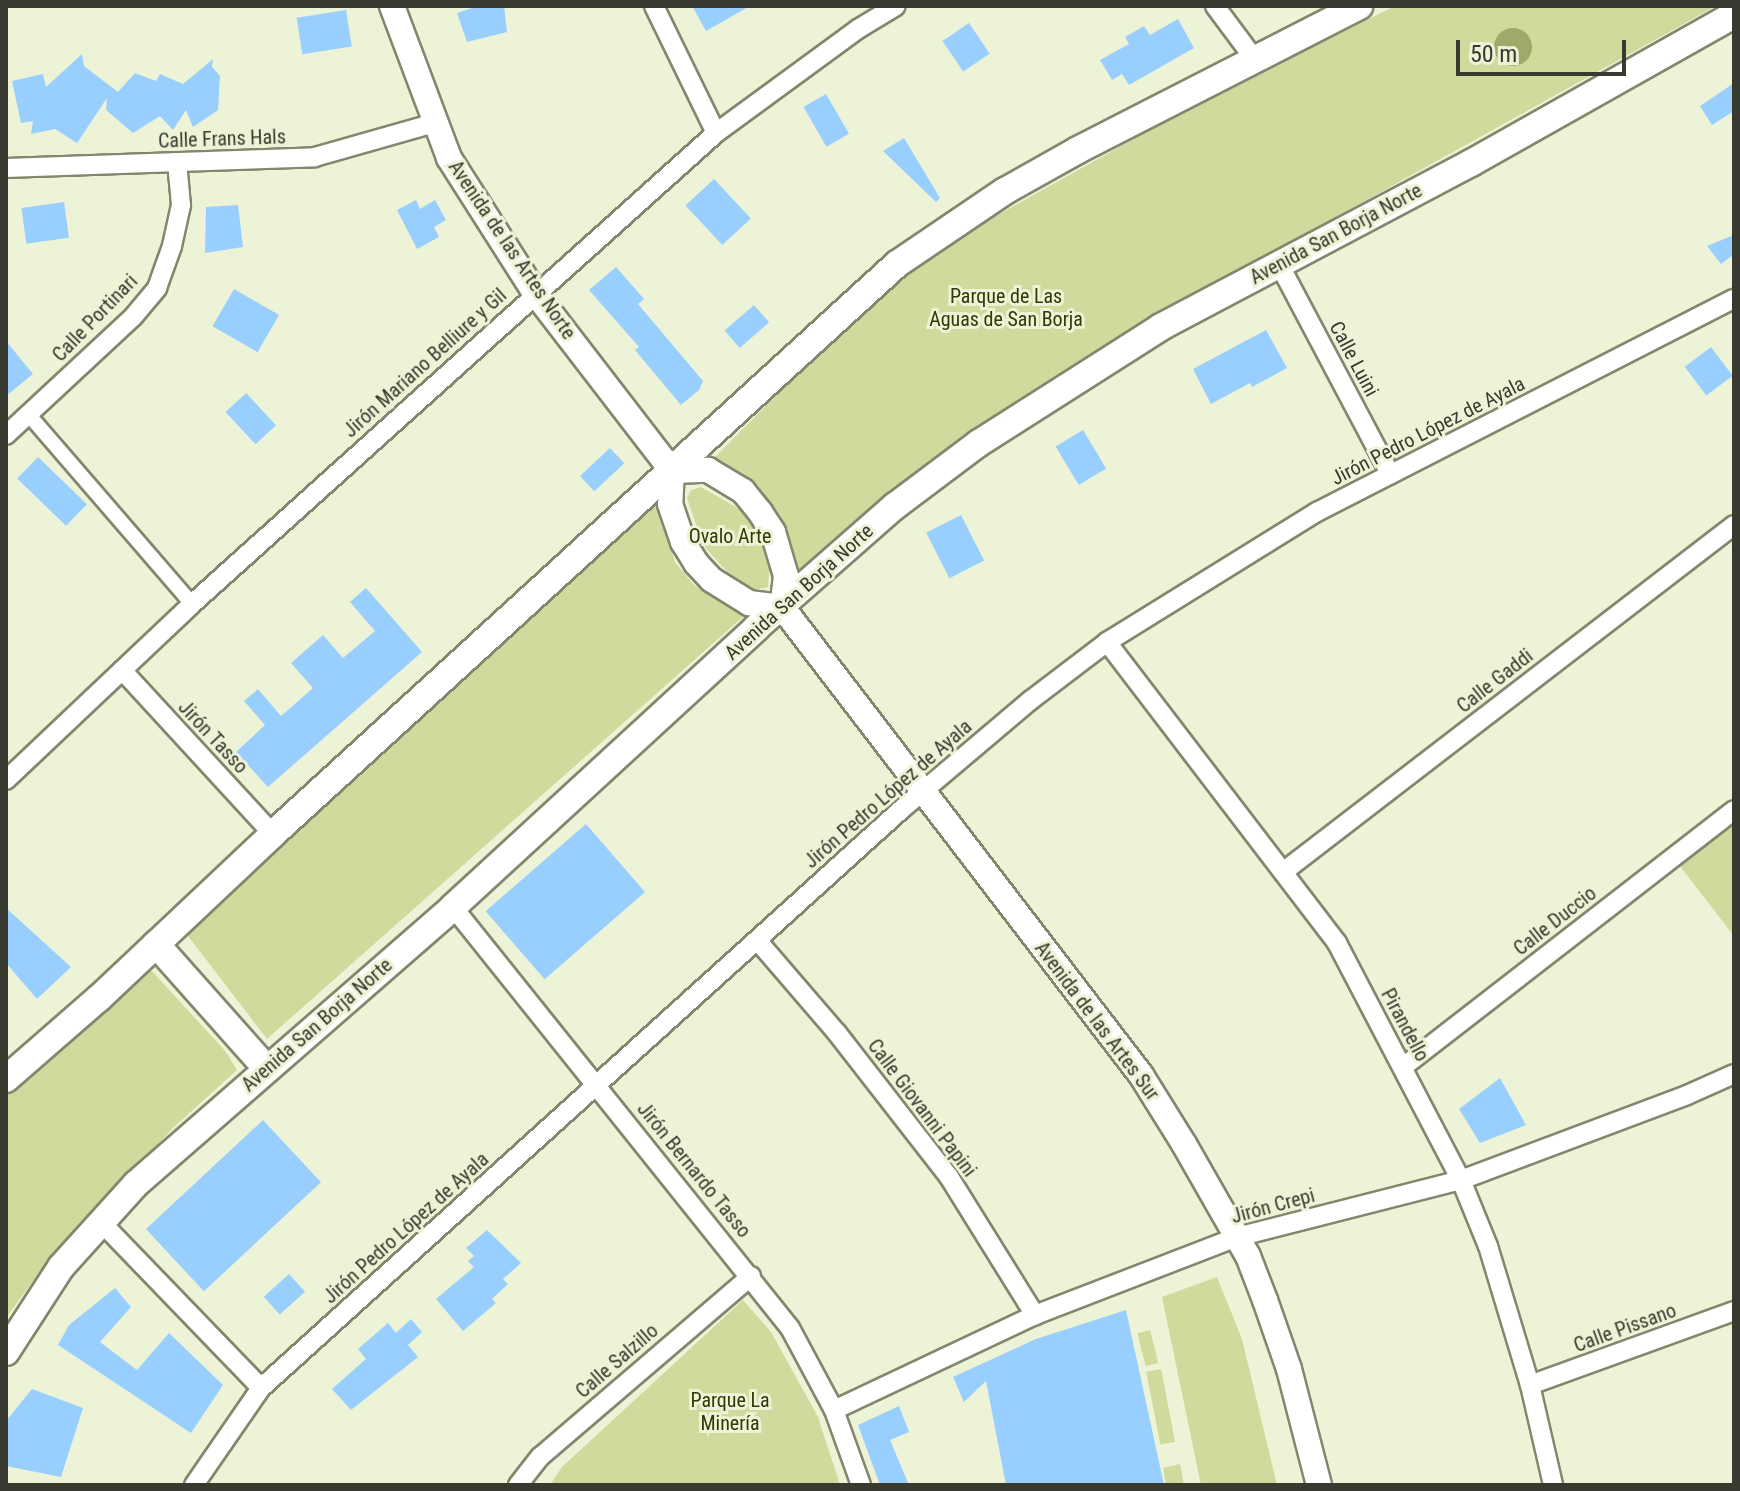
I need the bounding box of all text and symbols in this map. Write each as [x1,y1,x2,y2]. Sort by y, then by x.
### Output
scale bar [1460,24,1630,74]
text: 50 m [1470,40,1517,68]
street label: Calle Frans Hals [158,125,286,153]
street label: Avenida de las Artes Norte [443,156,581,344]
street label: Avenida San Borja Norte [1246,178,1426,290]
street label: Calle Portinari [47,269,143,367]
street label: Jirón Mariano Belliure y Gil [338,283,512,443]
park label: Parque de Las Aguas de San Borja [929,284,1083,331]
street label: Calle Luini [1324,317,1384,401]
street label: Jirón Pedro López de Ayala [1327,372,1529,490]
street label: Avenida San Borja Norte [720,519,878,665]
park label: Ovalo Arte [689,524,771,548]
street label: Calle Gaddi [1452,644,1538,718]
street label: Jirón Tasso [173,695,253,779]
street label: Jirón Pedro López de Ayala [799,715,977,873]
street label: Calle Duccio [1509,881,1601,961]
street label: Avenida de las Artes Sur [1030,937,1164,1105]
street label: Avenida San Borja Norte [237,953,397,1097]
street label: Pirandello [1376,984,1434,1066]
street label: Calle Giovanni Papini [862,1034,982,1182]
street label: Jirón Bernardo Tasso [632,1097,756,1243]
street label: Jirón Pedro López de Ayala [318,1147,494,1309]
street label: Jirón Crepi [1229,1183,1317,1229]
street label: Calle Pissano [1570,1298,1680,1358]
street label: Calle Salzillo [571,1319,663,1403]
park label: Parque La Minería [690,1388,770,1435]

